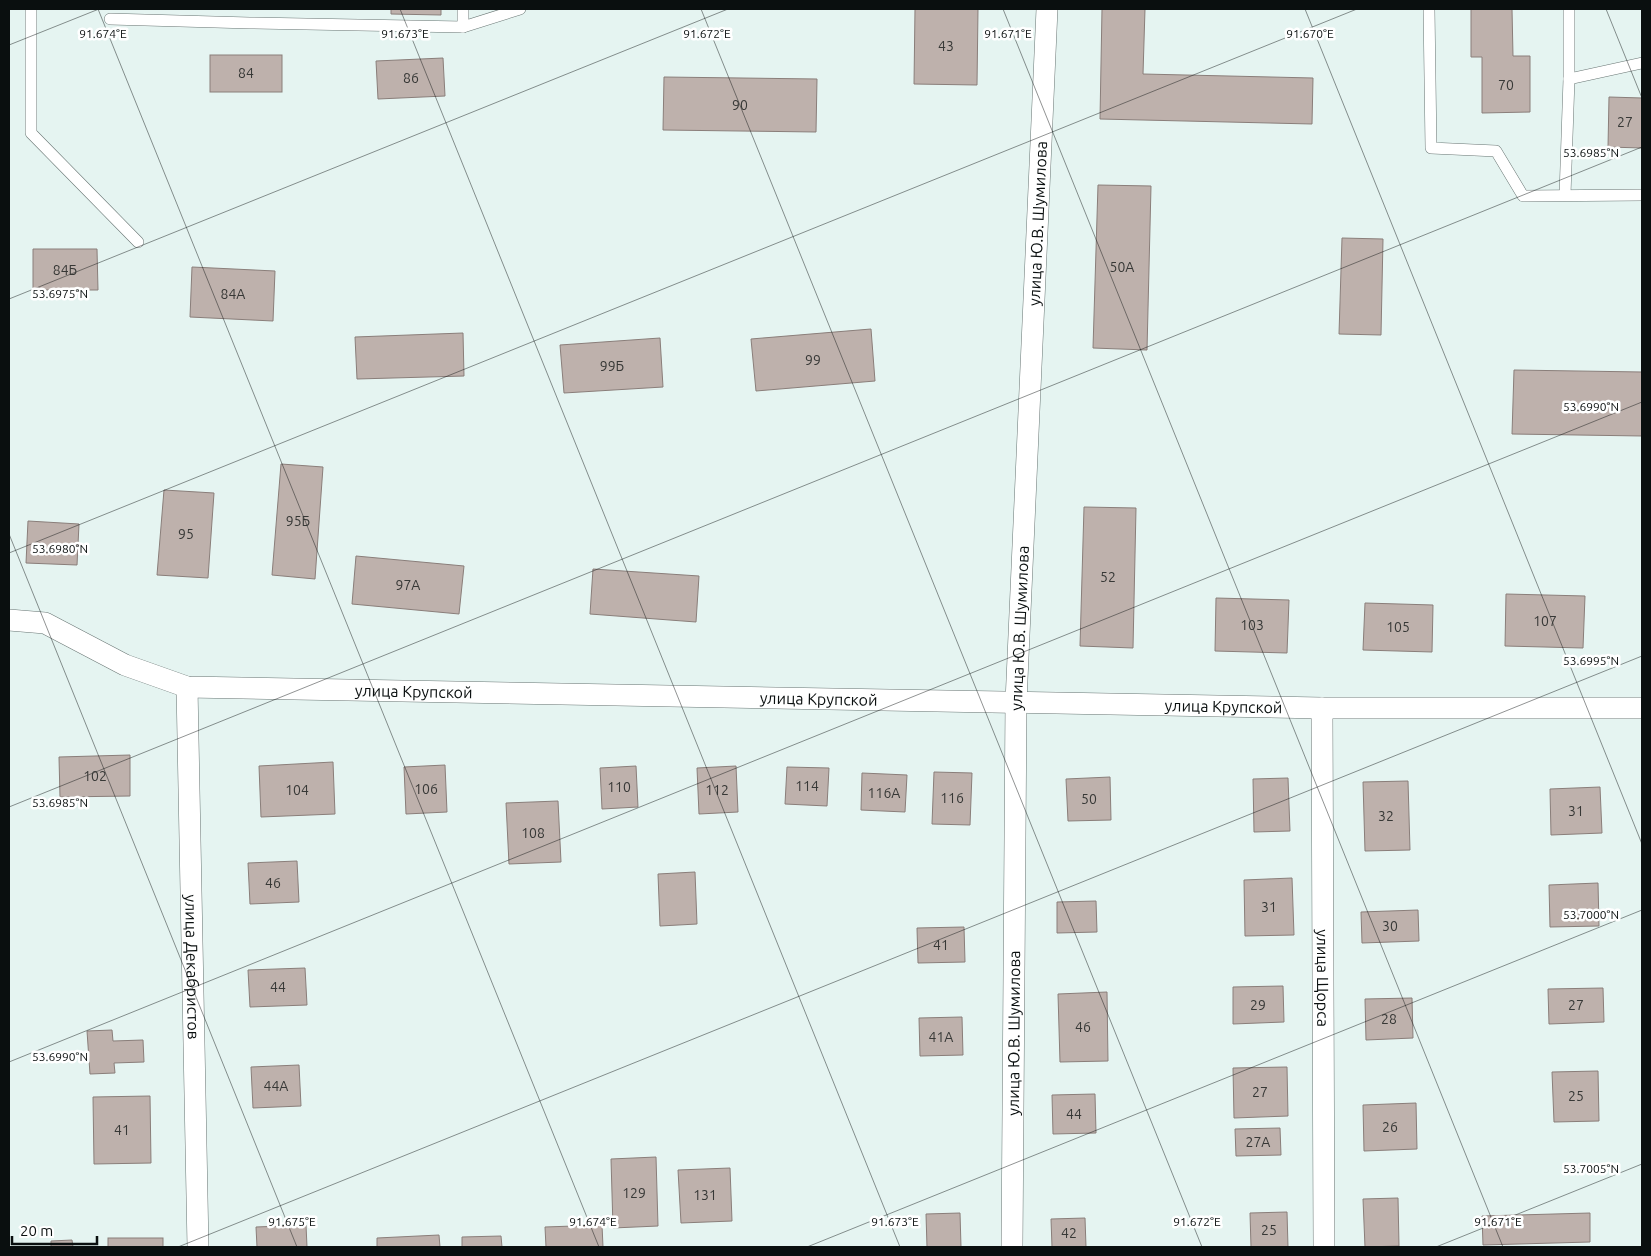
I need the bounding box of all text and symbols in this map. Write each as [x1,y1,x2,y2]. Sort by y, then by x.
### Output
text: 91.674°E [79,27,127,40]
text: 91.673°E [381,27,429,40]
text: 91.672°E [683,27,731,40]
text: 91.671°E [984,27,1032,40]
text: 91.670°E [1286,27,1334,40]
house number: 43 [938,38,954,54]
house number: 84 [238,65,254,81]
house number: 86 [403,70,419,86]
house number: 70 [1498,77,1514,93]
house number: 90 [732,97,748,113]
house number: 27 [1617,114,1633,130]
street label: улица Ю.В. Шумилова [1025,141,1050,306]
text: 53.6985°N [1563,146,1619,159]
house number: 50А [1110,259,1134,275]
house number: 84Б [53,262,77,278]
house number: 84А [221,286,245,302]
text: 53.6975°N [32,287,88,300]
house number: 99 [805,352,821,368]
house number: 99Б [600,358,624,374]
text: 53.6990°N [1563,400,1619,413]
house number: 95Б [286,513,310,529]
house number: 95 [178,526,194,542]
text: 53.6980°N [32,542,88,555]
street label: улица Ю.В. Шумилова [1007,545,1032,711]
house number: 52 [1100,569,1116,585]
house number: 97А [396,577,420,593]
house number: 107 [1533,613,1557,629]
house number: 103 [1240,617,1264,633]
house number: 105 [1386,619,1410,635]
text: 53.6995°N [1563,654,1619,667]
street label: улица Крупской [355,681,473,701]
street label: улица Крупской [760,689,878,709]
street label: улица Крупской [1165,696,1283,716]
house number: 102 [83,768,107,784]
house number: 114 [795,778,819,794]
house number: 110 [607,779,631,795]
house number: 106 [414,781,438,797]
house number: 104 [285,782,309,798]
house number: 112 [705,782,729,798]
house number: 116А [868,785,900,801]
house number: 116 [940,790,964,806]
house number: 50 [1081,791,1097,807]
text: 53.6985°N [32,796,88,809]
house number: 31 [1568,803,1584,819]
house number: 32 [1378,808,1394,824]
house number: 108 [521,825,545,841]
house number: 46 [265,875,281,891]
street label: улица Декабристов [182,894,203,1040]
house number: 31 [1261,899,1277,915]
text: 53.7000°N [1563,908,1619,921]
house number: 30 [1382,918,1398,934]
street label: улица Щорса [1314,929,1332,1027]
house number: 41 [933,937,949,953]
street label: улица Ю.В. Шумилова [1004,950,1023,1116]
house number: 44 [270,979,286,995]
house number: 29 [1250,997,1266,1013]
house number: 27 [1568,997,1584,1013]
house number: 28 [1381,1011,1397,1027]
house number: 46 [1075,1019,1091,1035]
house number: 41А [929,1029,953,1045]
text: 53.6990°N [32,1050,88,1063]
house number: 44А [264,1078,288,1094]
house number: 27 [1252,1084,1268,1100]
house number: 25 [1568,1088,1584,1104]
house number: 44 [1066,1106,1082,1122]
house number: 26 [1382,1119,1398,1135]
house number: 41 [114,1122,130,1138]
house number: 27А [1246,1134,1270,1150]
text: 53.7005°N [1563,1162,1619,1175]
house number: 129 [622,1185,646,1201]
house number: 131 [693,1187,717,1203]
scale bar [12,1214,98,1246]
text: 91.675°E [268,1215,316,1228]
text: 91.674°E [569,1215,617,1228]
text: 91.673°E [871,1215,919,1228]
text: 91.672°E [1173,1215,1221,1228]
text: 91.671°E [1474,1215,1522,1228]
text: 20 m [20,1222,53,1239]
house number: 25 [1261,1222,1277,1238]
house number: 42 [1061,1225,1077,1241]

